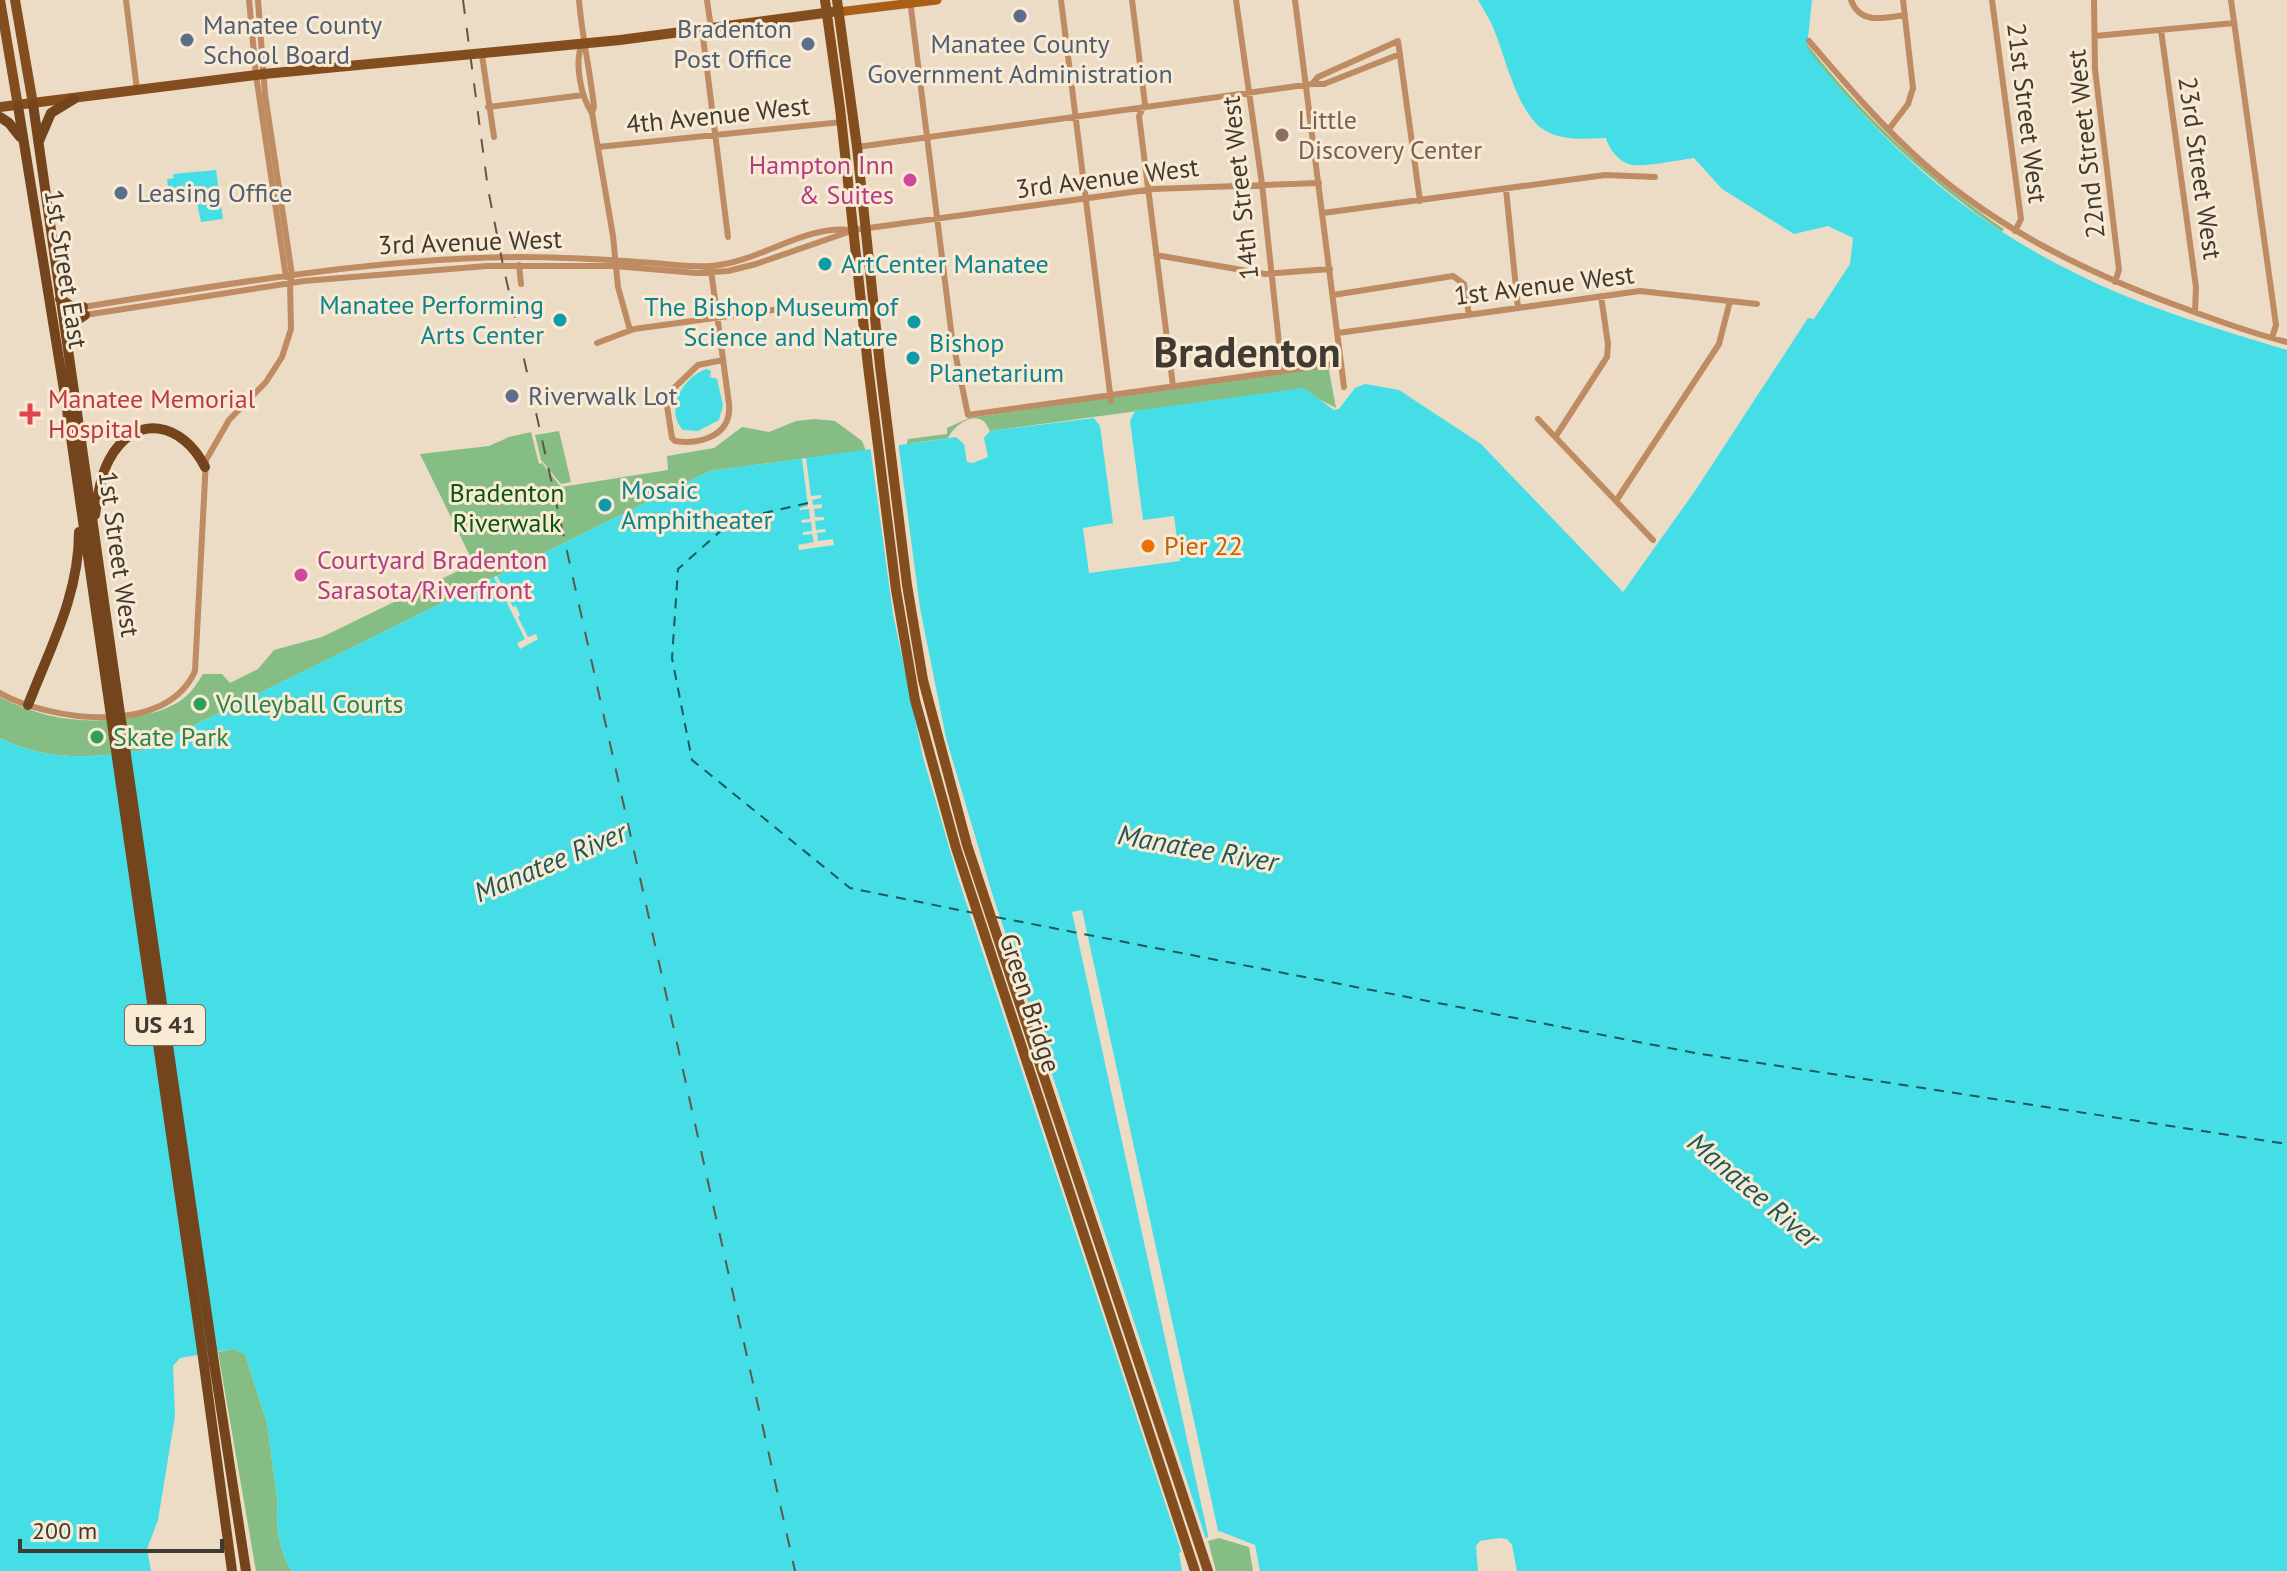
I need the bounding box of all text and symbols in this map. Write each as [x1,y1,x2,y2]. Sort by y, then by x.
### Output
marker: Manatee County Government Administration [1011,7,1029,25]
place label: Manatee County School Board [203,8,382,71]
place label: Bradenton Post Office [673,12,792,75]
street label: 21st Street West [2000,21,2055,205]
place label: Manatee County Government Administration [867,27,1173,90]
marker: Manatee County School Board [178,31,196,49]
marker: Bradenton Post Office [799,35,817,53]
street label: 22nd Street West [2059,48,2112,240]
street label: 23rd Street West [2171,74,2230,262]
street label: 4th Avenue West [625,88,812,141]
street label: 14th Street West [1213,94,1266,282]
place label: Little Discovery Center [1298,103,1482,166]
marker: Little Discovery Center [1273,126,1291,144]
place label: Hampton Inn & Suites [749,148,894,211]
street label: 3rd Avenue West [1014,150,1201,205]
marker: Hampton Inn & Suites [901,171,919,189]
place label: Leasing Office [137,176,293,209]
marker: Leasing Office [112,184,130,202]
street label: 1st Street East [38,187,95,351]
street label: 3rd Avenue West [377,222,563,261]
place label: ArtCenter Manatee [841,247,1049,280]
marker: ArtCenter Manatee [816,255,834,273]
street label: 1st Avenue West [1452,257,1636,312]
place label: Manatee Performing Arts Center [319,288,544,351]
place label: The Bishop Museum of Science and Nature [644,290,900,353]
marker: Manatee Performing Arts Center [551,311,569,329]
marker: The Bishop Museum of Science and Nature [905,313,923,331]
district label: Bradenton [1153,324,1341,379]
place label: Bishop Planetarium [929,326,1064,389]
marker: Bishop Planetarium [904,349,922,367]
place label: Riverwalk Lot [528,379,678,412]
place label: Manatee Memorial Hospital [48,382,256,445]
marker: Riverwalk Lot [503,387,521,405]
marker: Manatee Memorial Hospital [19,403,41,425]
street label: 1st Street West [92,469,147,639]
place label: Mosaic Amphitheater [621,473,772,536]
park label: Bradenton Riverwalk [449,476,565,539]
marker: Mosaic Amphitheater [596,496,614,514]
place label: Pier 22 [1164,529,1243,562]
marker: Pier 22 [1139,537,1157,555]
place label: Courtyard Bradenton Sarasota/Riverfront [317,543,547,606]
marker: Courtyard Bradenton Sarasota/Riverfront [292,566,310,584]
place label: Volleyball Courts [215,687,403,720]
marker: Volleyball Courts [191,695,209,713]
place label: Skate Park [113,720,229,753]
marker: Skate Park [88,728,106,746]
water label: Manatee River [468,812,633,910]
water label: Manatee River [1115,815,1283,880]
street label: Green Bridge [993,929,1068,1077]
road number: US 41 [125,1005,205,1045]
water label: Manatee River [1680,1123,1830,1257]
scale bar [20,1503,222,1553]
text: 200 m [32,1515,97,1546]

